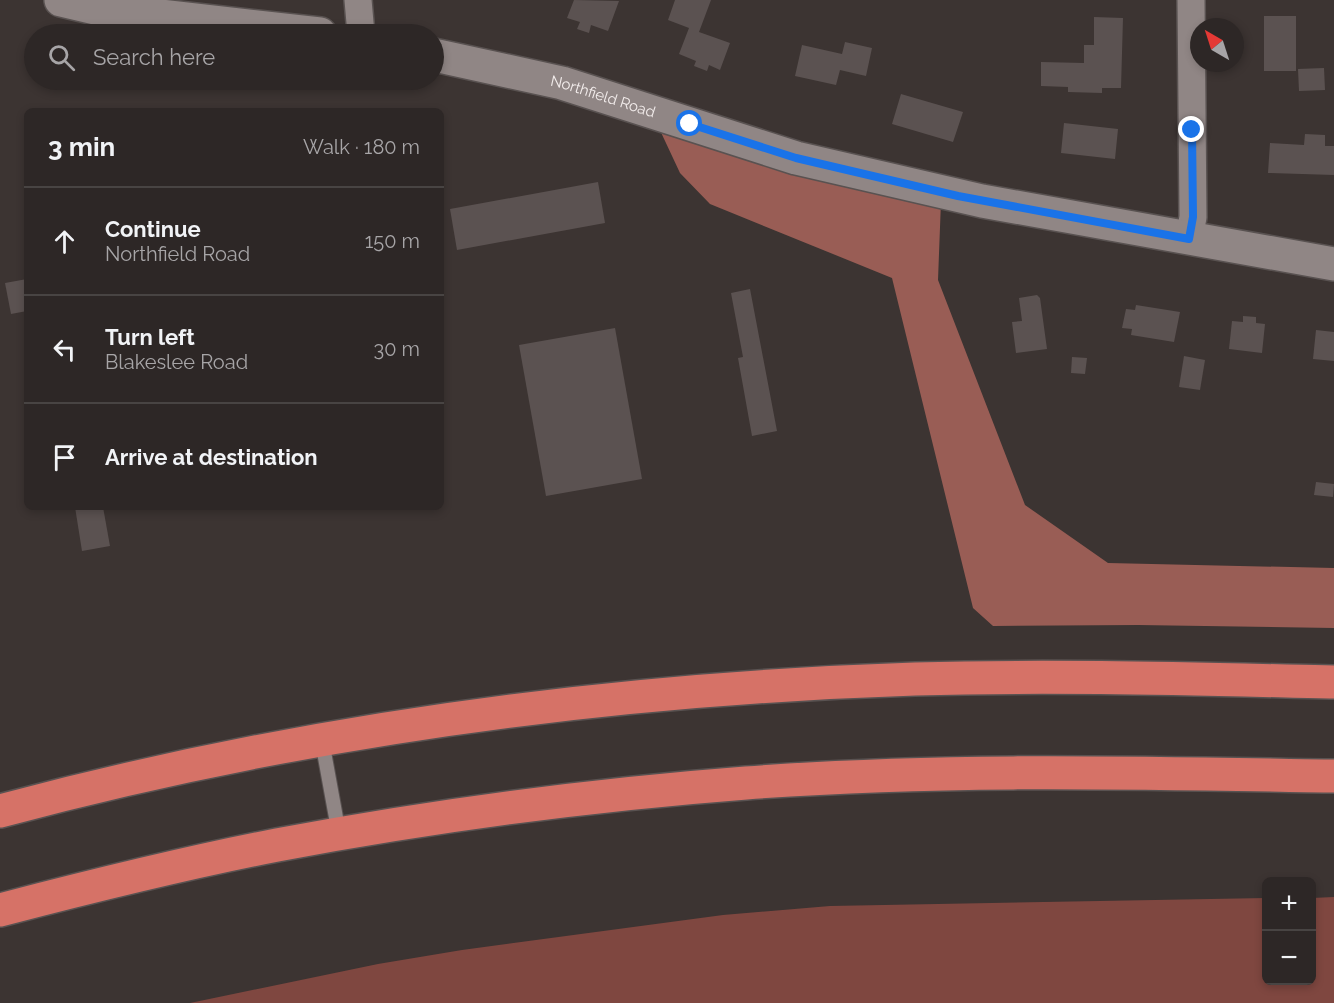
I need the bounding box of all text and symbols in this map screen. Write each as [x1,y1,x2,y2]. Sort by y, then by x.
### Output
north arrow [1190,18,1244,72]
search box [24,24,444,90]
icon: search [45,41,78,74]
text: Search here [93,44,215,70]
street label: Northfield Road [549,72,658,121]
route start [676,110,702,136]
route end [1178,116,1204,142]
text: 3 min [48,132,115,162]
text: Walk · 180 m [303,135,420,159]
text: Continue [105,216,201,242]
icon: ahead [48,225,81,258]
text: 150 m [365,229,420,253]
text: Northfield Road [105,242,250,266]
text: Turn left [105,324,195,350]
icon: left [48,333,81,366]
text: 30 m [374,337,420,361]
text: Blakeslee Road [105,350,248,374]
icon: arrive [48,441,81,474]
text: Arrive at destination [105,444,318,470]
map controls [1262,877,1316,985]
button: + [1262,877,1316,931]
button: − [1262,931,1316,985]

